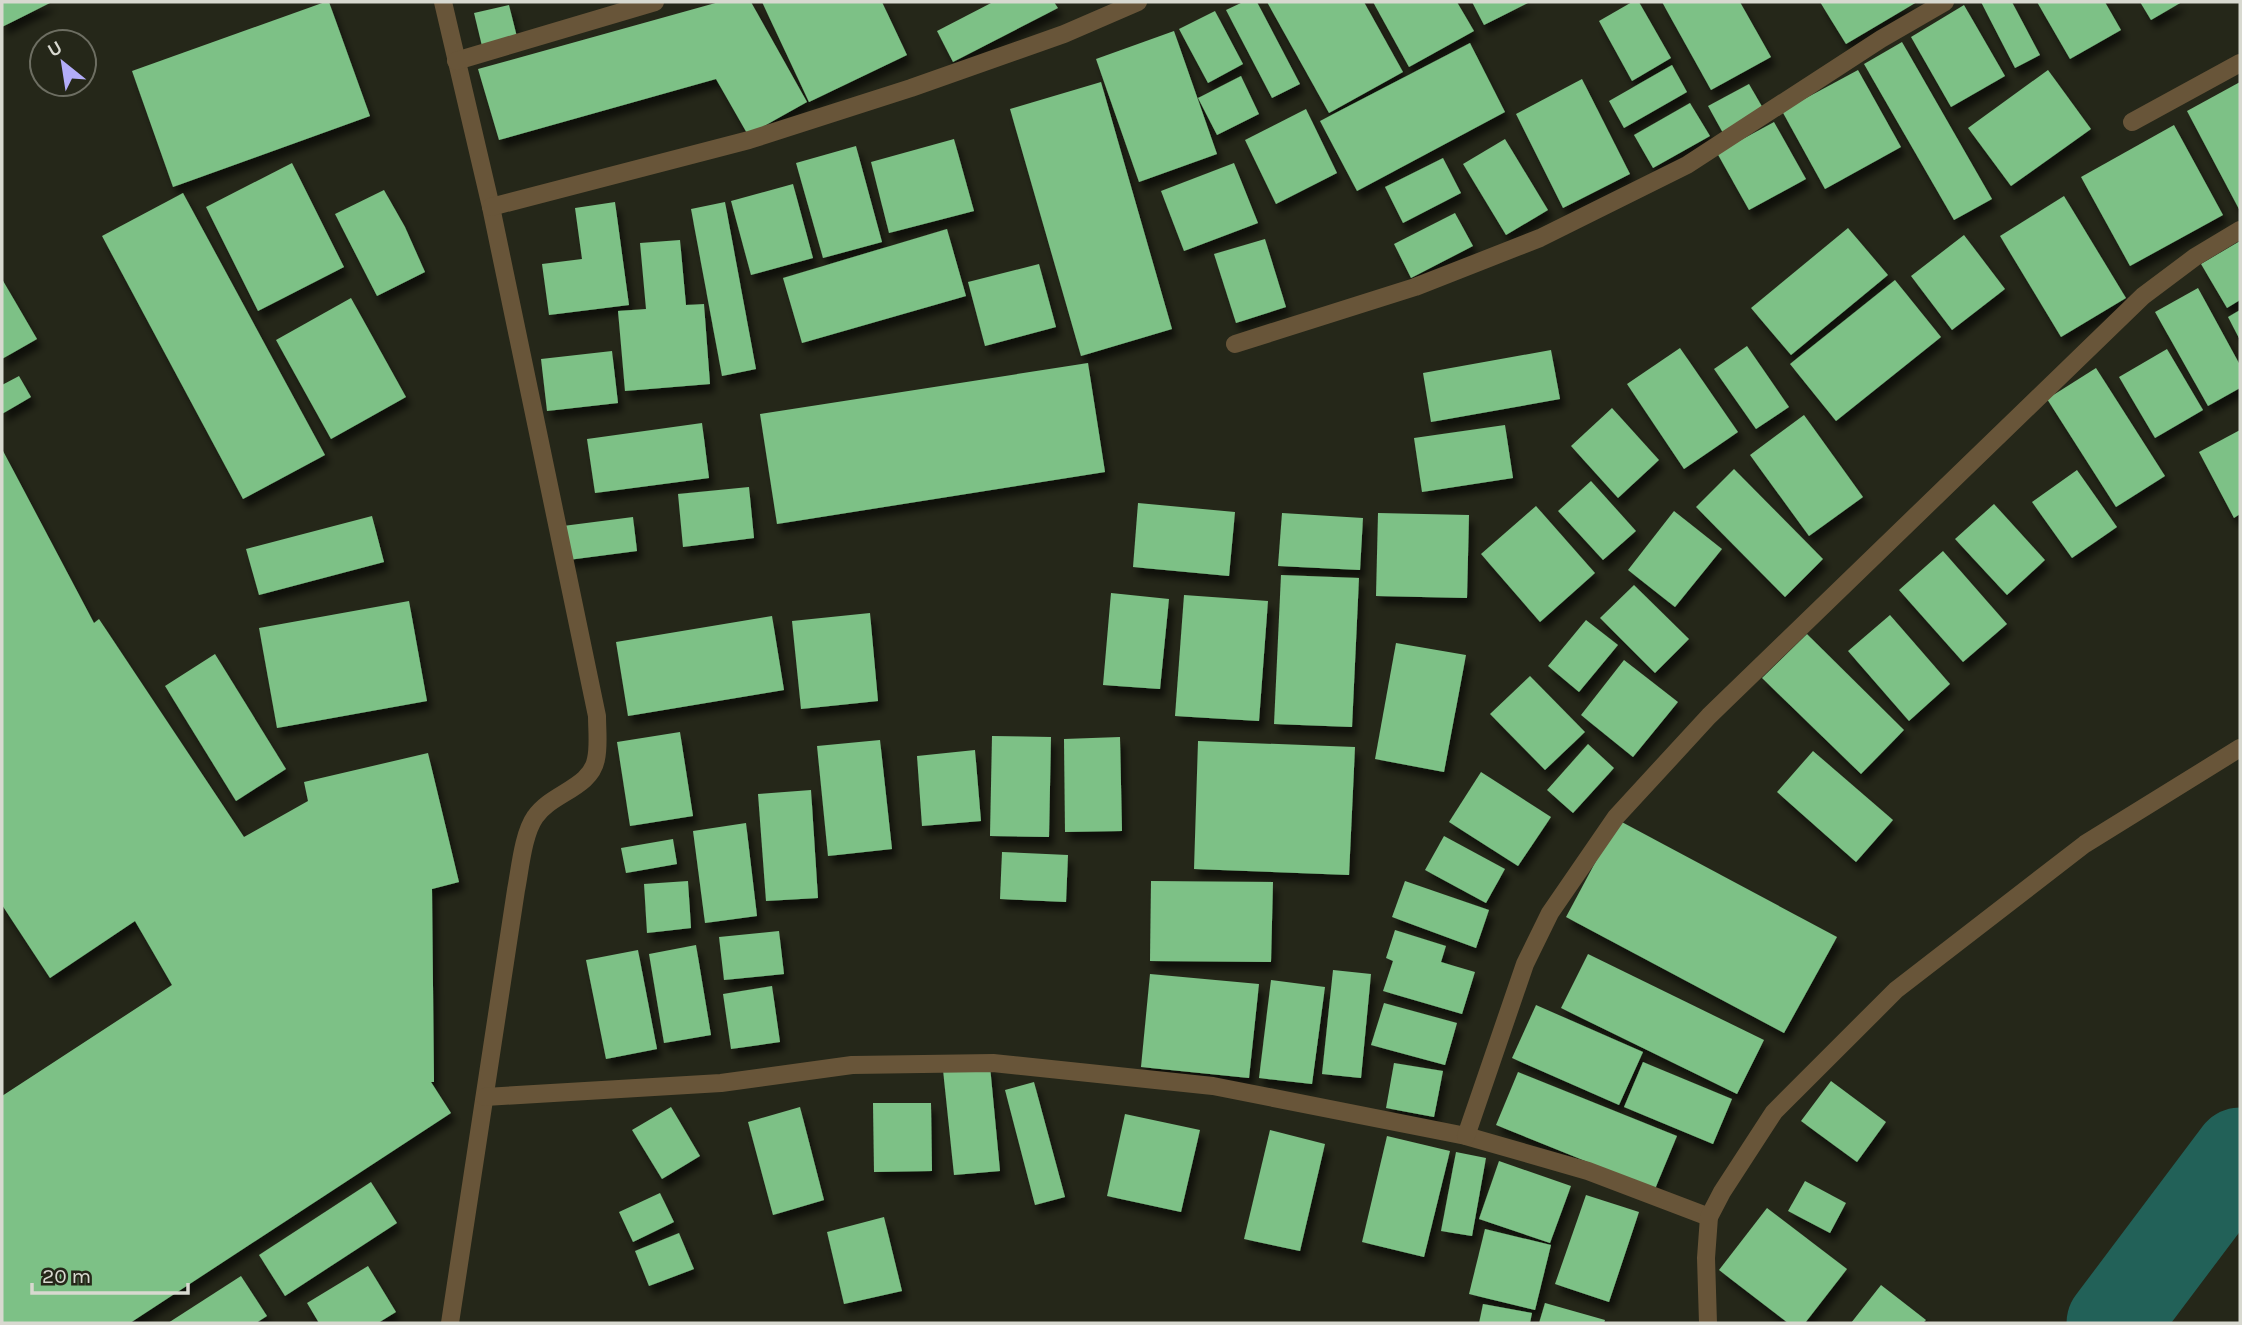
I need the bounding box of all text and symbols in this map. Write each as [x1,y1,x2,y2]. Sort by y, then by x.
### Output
north arrow [28,28,98,98]
text: U [44,36,66,62]
scale bar [32,1252,187,1296]
text: 20 m [42,1264,91,1288]

